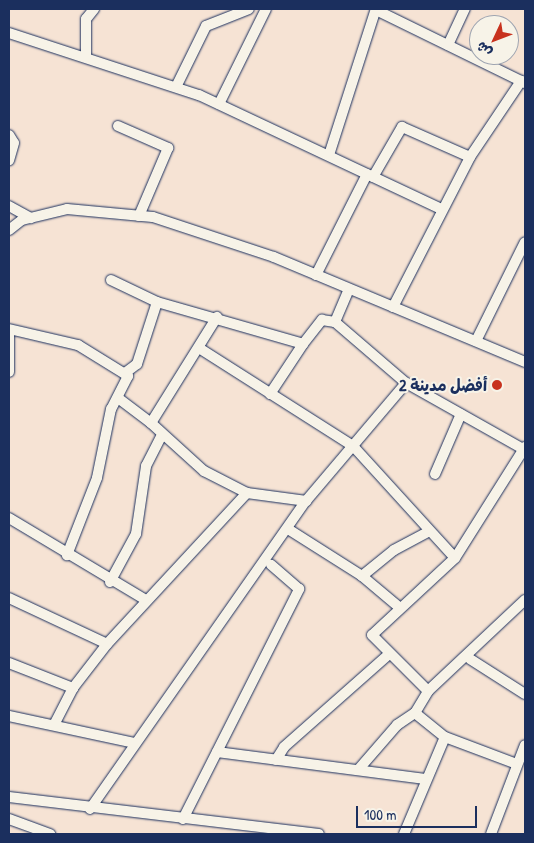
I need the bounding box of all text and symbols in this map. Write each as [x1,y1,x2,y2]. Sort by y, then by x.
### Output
north arrow [469,15,519,65]
text: ش [471,38,496,62]
place label: 2 أفضل مدينة [399,375,487,395]
marker: 2 أفضل مدينة [491,379,503,391]
scale bar [359,796,480,828]
text: 100 m [364,804,397,825]

